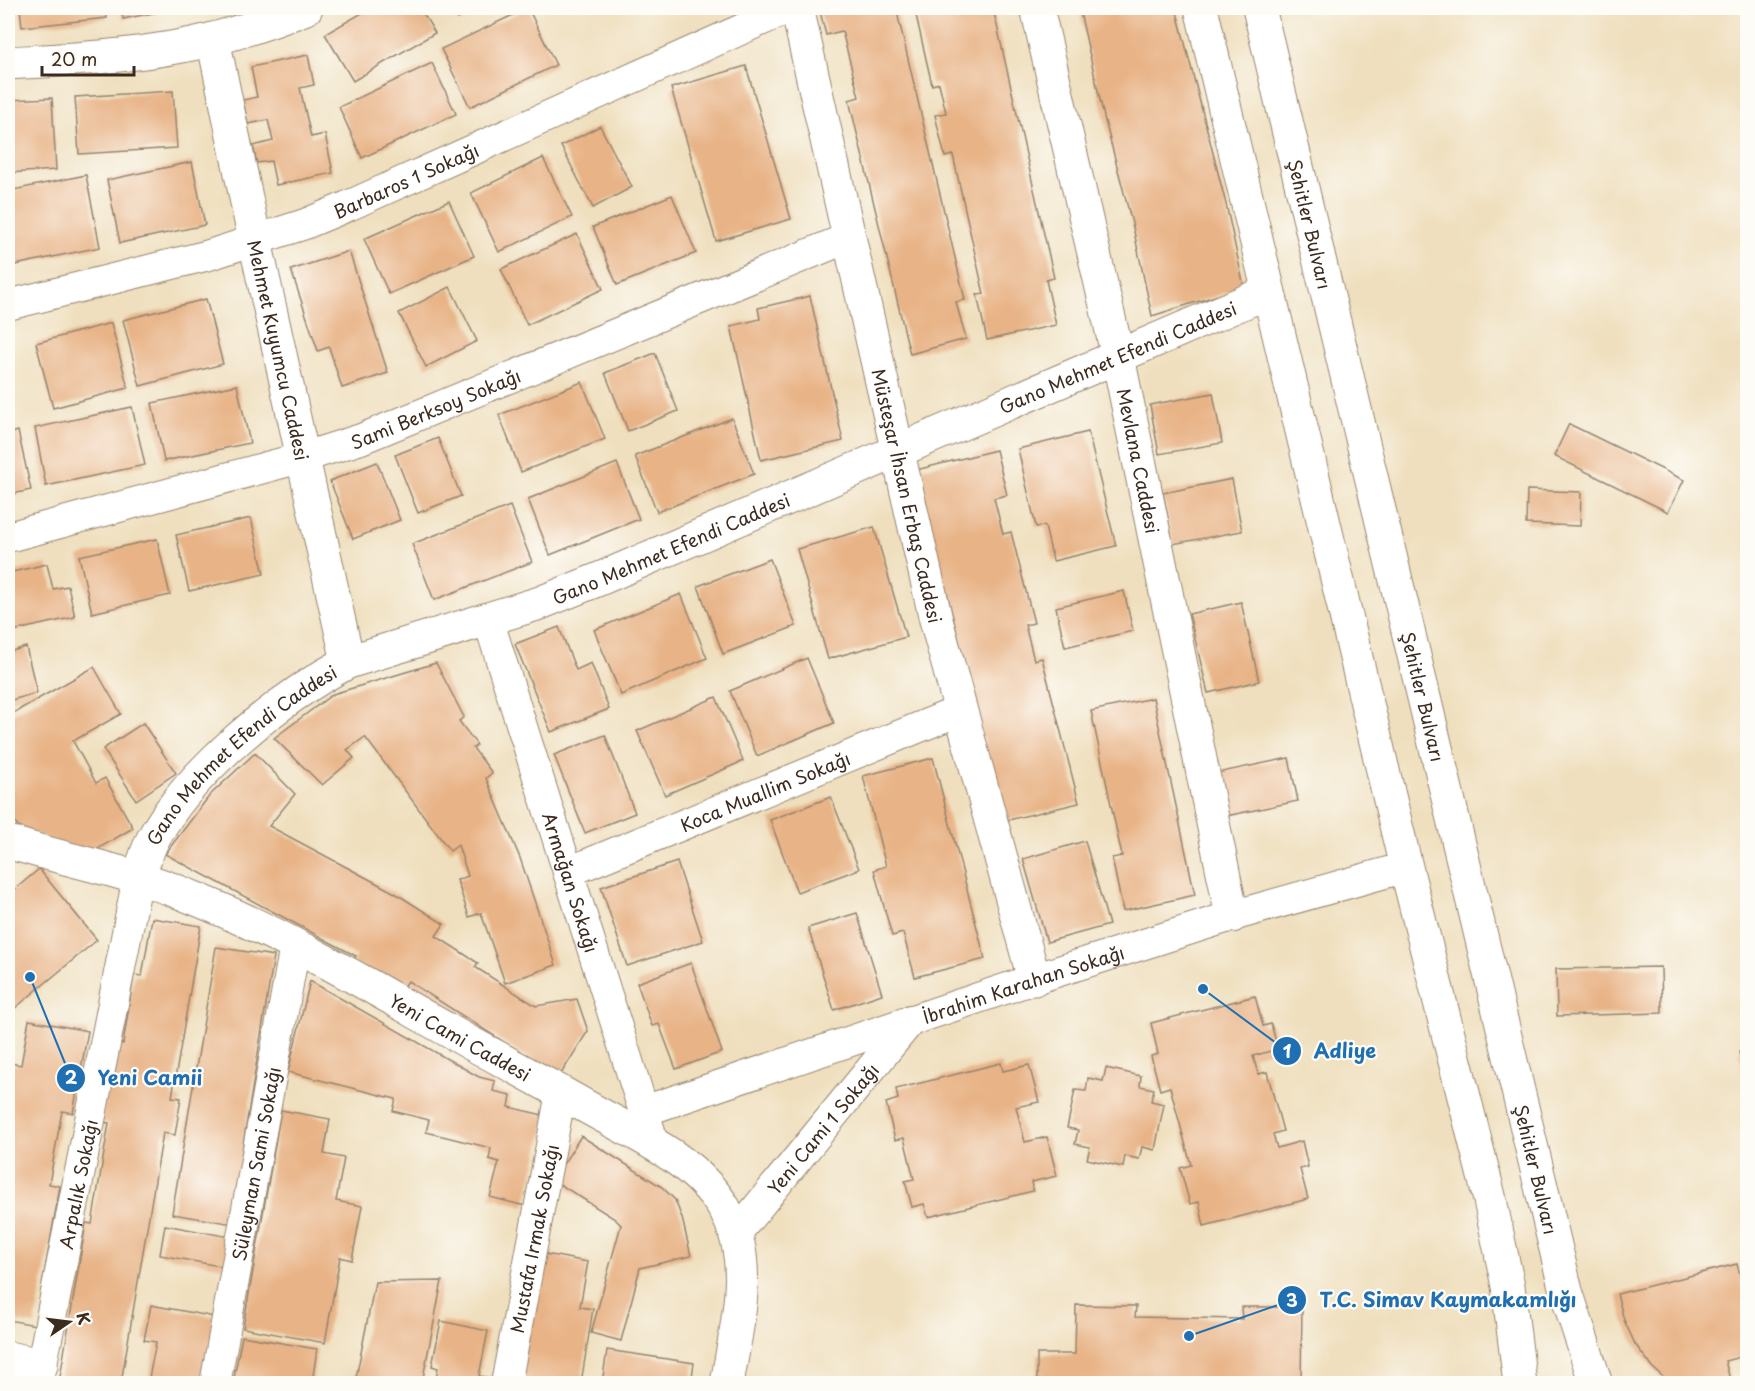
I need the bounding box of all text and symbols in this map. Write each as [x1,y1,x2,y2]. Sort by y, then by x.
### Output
scale bar [42,39,134,77]
text: 20 m [51,45,97,72]
street label: Barbaros 1 Sokağı [329,136,483,224]
street label: Şehitler Bulvarı [1282,156,1339,292]
street label: Mehmet Kuyumcu Caddesi [242,237,317,463]
street label: Gano Mehmet Efendi Caddesi [995,294,1240,419]
street label: Sami Berksoy Sokağı [347,361,525,455]
street label: Müsteşar İhsan Erbaş Caddesi [866,366,950,626]
street label: Mevlana Caddesi [1111,386,1167,536]
street label: Gano Mehmet Efendi Caddesi [548,485,794,610]
street label: Şehitler Bulvarı [1395,629,1452,764]
street label: Gano Mehmet Efendi Caddesi [139,658,341,850]
street label: Koca Muallim Sokağı [676,744,854,838]
street label: Armağan Sokağı [536,809,606,956]
street label: İbrahim Karahan Sokağı [919,938,1128,1029]
street label: Yeni Cami Caddesi [385,986,536,1087]
callout: Adliye [1272,1032,1388,1070]
text: Adliye [1314,1035,1376,1065]
text: 1 [1283,1037,1292,1064]
street label: Yeni Cami 1 Sokağı [760,1057,884,1200]
callout: Yeni Camii [56,1059,215,1097]
text: Yeni Camii [98,1062,203,1092]
text: 2 [65,1063,78,1090]
street label: Süleyman Sami Sokağı [224,1064,286,1263]
street label: Şehitler Bulvarı [1508,1102,1565,1237]
street label: Arpalık Sokağı [51,1117,103,1251]
street label: Mustafa Irmak Sokağı [502,1142,565,1335]
callout: T.C. Simav Kaymakamlığı [1277,1281,1589,1319]
text: T.C. Simav Kaymakamlığı [1320,1284,1576,1314]
text: 3 [1286,1286,1298,1313]
north arrow [39,1292,99,1352]
text: K [71,1310,98,1327]

